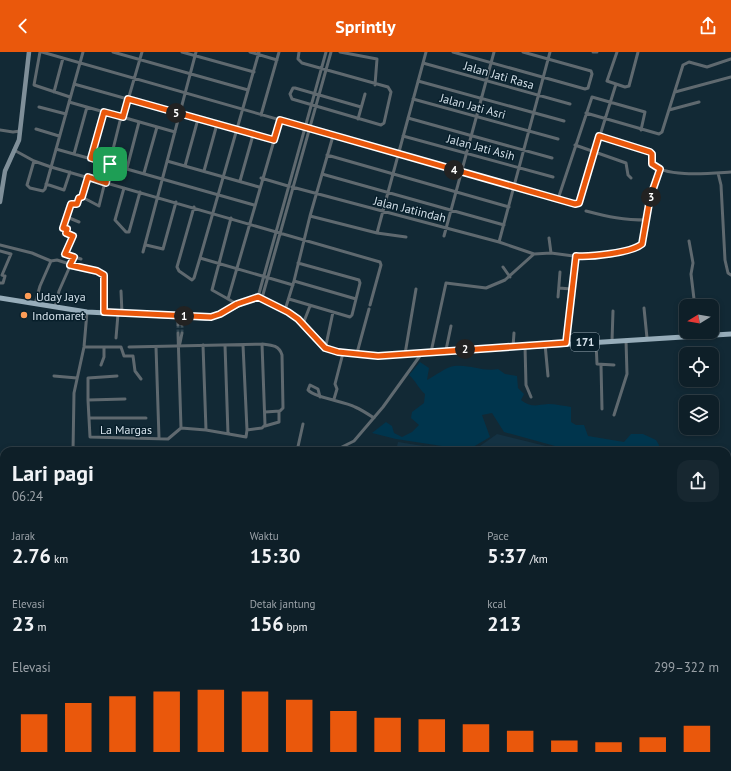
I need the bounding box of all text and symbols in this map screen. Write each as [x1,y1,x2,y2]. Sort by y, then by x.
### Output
icon: back [12,15,34,37]
text: Sprintly [335,15,396,38]
icon: share [697,15,719,37]
street label: Jalan Jati Rasa [461,58,536,92]
street label: Jalan Jati Asri [437,90,508,122]
pin: 5 [166,103,186,123]
text: 5 [173,106,179,120]
street label: Jalan Jati Asih [444,130,517,163]
pin [93,147,127,181]
icon: arrive [99,153,121,175]
pin: 4 [444,160,464,180]
text: 4 [451,163,457,177]
pin: 3 [641,187,661,207]
text: 3 [648,190,654,204]
street label: Jalan Jatiindah [371,193,448,225]
place label: Uday Jaya [36,289,86,304]
marker: Uday Jaya [23,291,33,301]
north arrow [679,299,719,339]
map controls [679,299,719,435]
pin: 1 [174,306,194,326]
place label: Indomaret [32,308,85,323]
text: 1 [181,309,187,323]
marker: Indomaret [19,310,29,320]
road number: 171 [571,333,599,351]
pin: 2 [455,339,475,359]
text: 2 [462,342,468,356]
button: locate [679,347,719,387]
button: layers [679,395,719,435]
street label: La Margas [100,422,152,437]
text: Lari pagi [12,459,94,487]
button: share [677,460,719,502]
text: 06:24 [12,488,43,505]
text: Jarak [12,529,35,543]
text: Waktu [250,529,279,543]
text: Pace [487,529,509,543]
text: 2.76 [12,543,51,569]
text: 15:30 [250,543,300,569]
text: 5:37 [487,543,527,569]
text: km [51,552,68,566]
text: /km [527,552,548,566]
text: Elevasi [12,597,45,611]
text: Detak jantung [250,597,316,611]
text: kcal [487,597,506,611]
text: 23 [12,611,35,637]
text: 156 [250,611,284,637]
text: 213 [487,611,521,637]
text: m [35,620,47,634]
text: bpm [284,620,307,634]
text: Elevasi [12,659,51,676]
text: 299–322 m [654,659,719,676]

